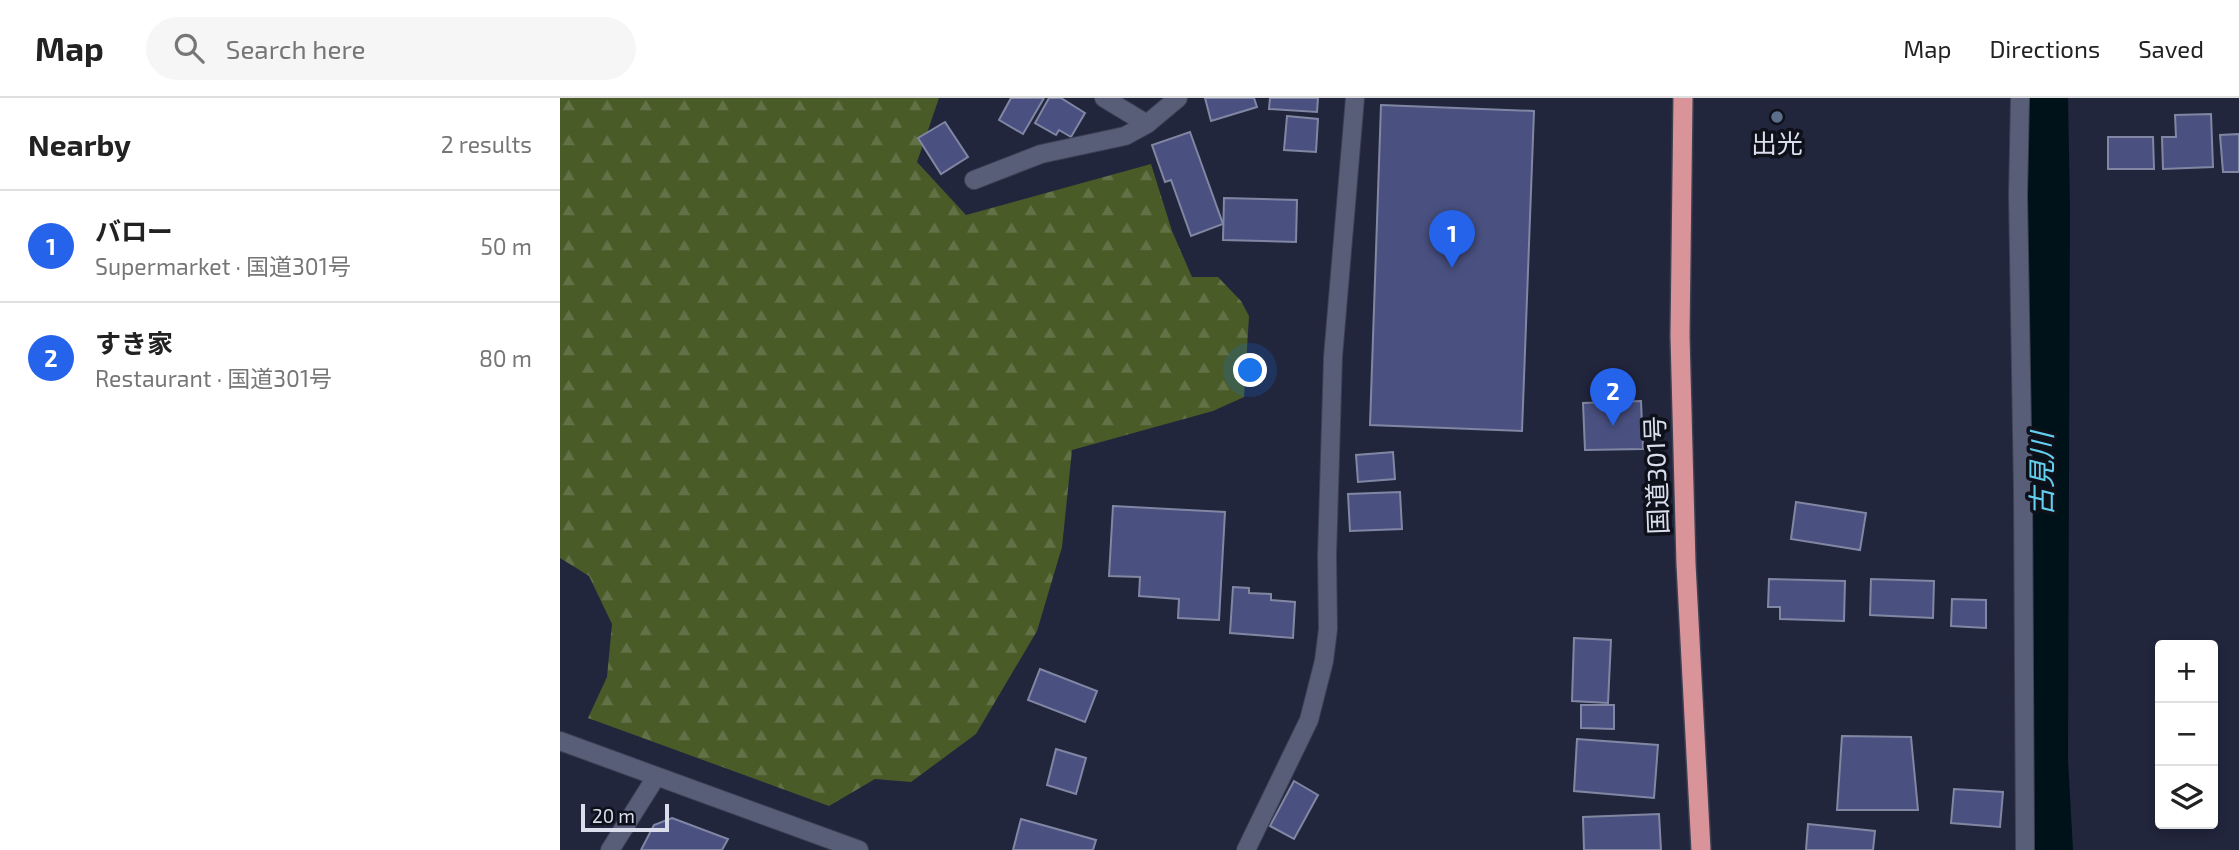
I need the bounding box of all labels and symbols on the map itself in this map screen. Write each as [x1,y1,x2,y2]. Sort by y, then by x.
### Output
marker: 出光 [1769,109,1785,125]
place label: 出光 [1751,127,1803,158]
pin: 1 [1429,210,1475,268]
your location [1233,353,1267,387]
pin: 2 [1590,368,1636,426]
street label: 国道301号 [1638,415,1673,535]
water label: 古見川 [2024,429,2058,516]
scale bar [581,801,668,833]

